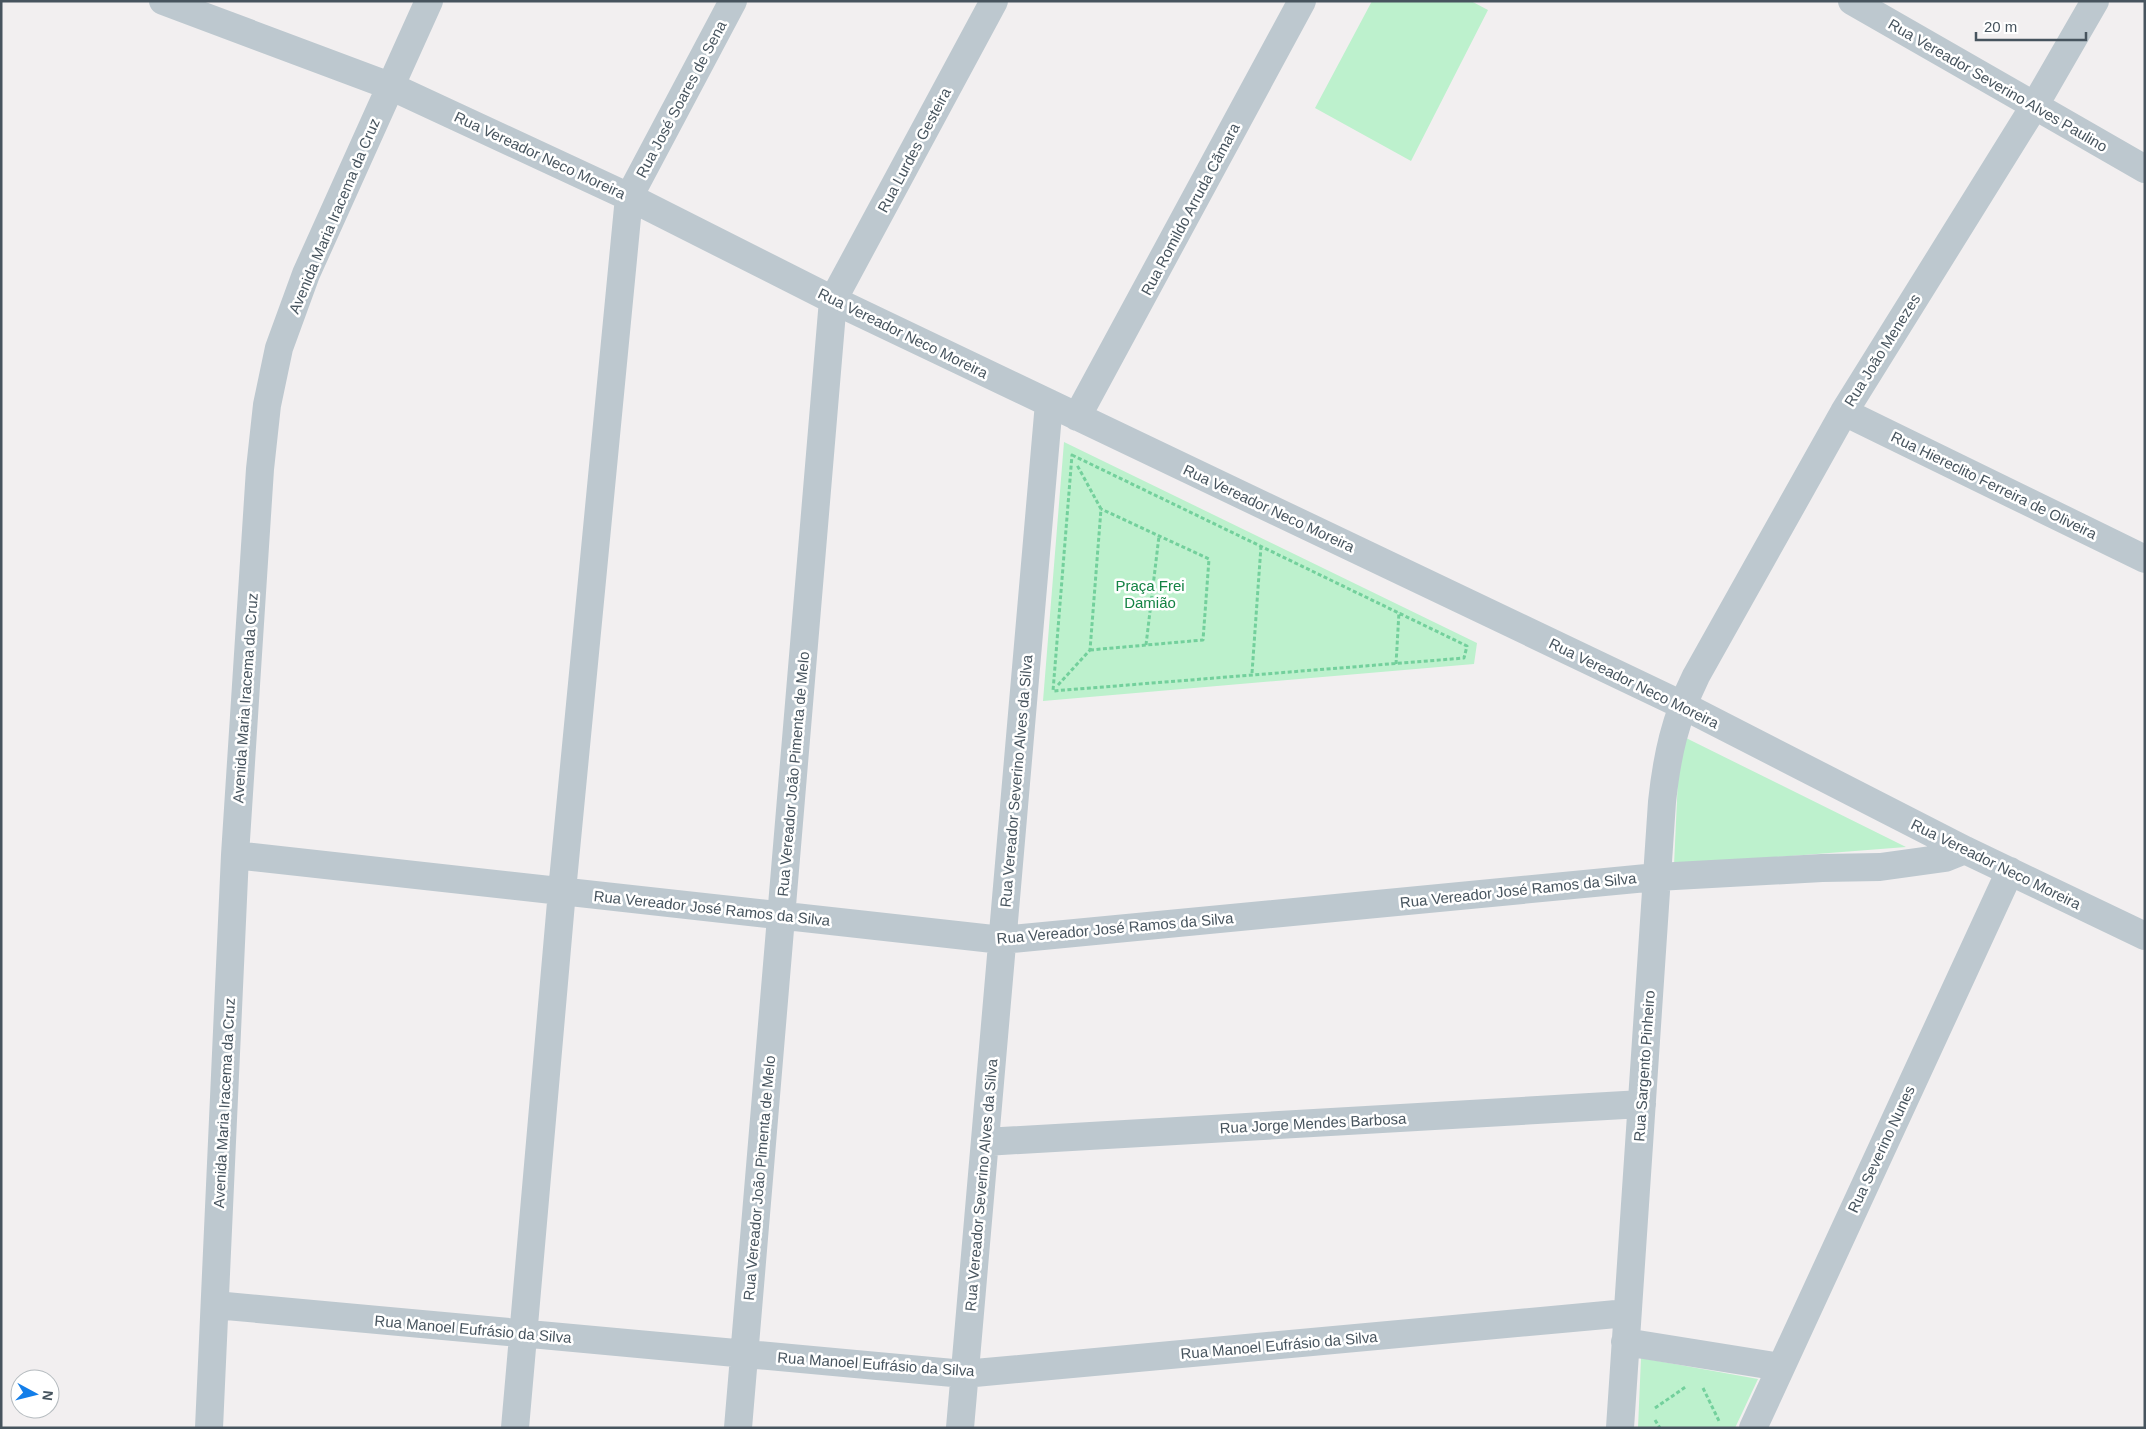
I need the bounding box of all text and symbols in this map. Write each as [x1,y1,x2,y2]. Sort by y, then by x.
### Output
scale bar [1976,10,2086,42]
street label: Rua Vereador Severino Alves Paulino [1885,15,2111,155]
street label: Rua José Soares de Sena [632,17,730,180]
text: 20 m [1984,18,2017,35]
street label: Rua Lurdes Gesteira [874,84,954,215]
street label: Rua Vereador Neco Moreira [452,108,629,202]
street label: Avenida Maria Iracema da Cruz [285,116,383,316]
street label: Rua Romildo Arruda Cãmara [1137,119,1243,298]
street label: Rua Vereador Neco Moreira [815,284,991,382]
street label: Rua João Menezes [1841,291,1923,409]
street label: Rua Hiereclito Ferreira de Oliveira [1888,428,2100,543]
street label: Rua Vereador Neco Moreira [1181,461,1358,555]
park label: Praça Frei Damião [1115,577,1185,611]
street label: Avenida Maria Iracema da Cruz [229,592,261,804]
street label: Rua Vereador Neco Moreira [1546,634,1722,732]
street label: Rua Vereador João Pimenta de Melo [774,651,812,897]
street label: Rua Vereador Severino Alves da Silva [996,653,1036,908]
street label: Rua Vereador Neco Moreira [1908,815,2084,913]
street label: Rua Vereador José Ramos da Silva [1399,869,1638,911]
street label: Rua Vereador José Ramos da Silva [593,887,832,929]
street label: Rua Vereador José Ramos da Silva [996,909,1235,947]
street label: Rua Sargento Pinheiro [1630,990,1658,1142]
street label: Avenida Maria Iracema da Cruz [210,997,238,1209]
street label: Rua Vereador João Pimenta de Melo [740,1055,778,1301]
street label: Rua Vereador Severino Alves da Silva [961,1057,1001,1312]
street label: Rua Severino Nunes [1844,1083,1918,1215]
street label: Rua Jorge Mendes Barbosa [1219,1110,1407,1136]
street label: Rua Manoel Eufrásio da Silva [374,1312,573,1346]
street label: Rua Manoel Eufrásio da Silva [1180,1328,1379,1362]
street label: Rua Manoel Eufrásio da Silva [777,1349,976,1379]
north arrow [10,1369,60,1419]
text: N [39,1390,56,1402]

